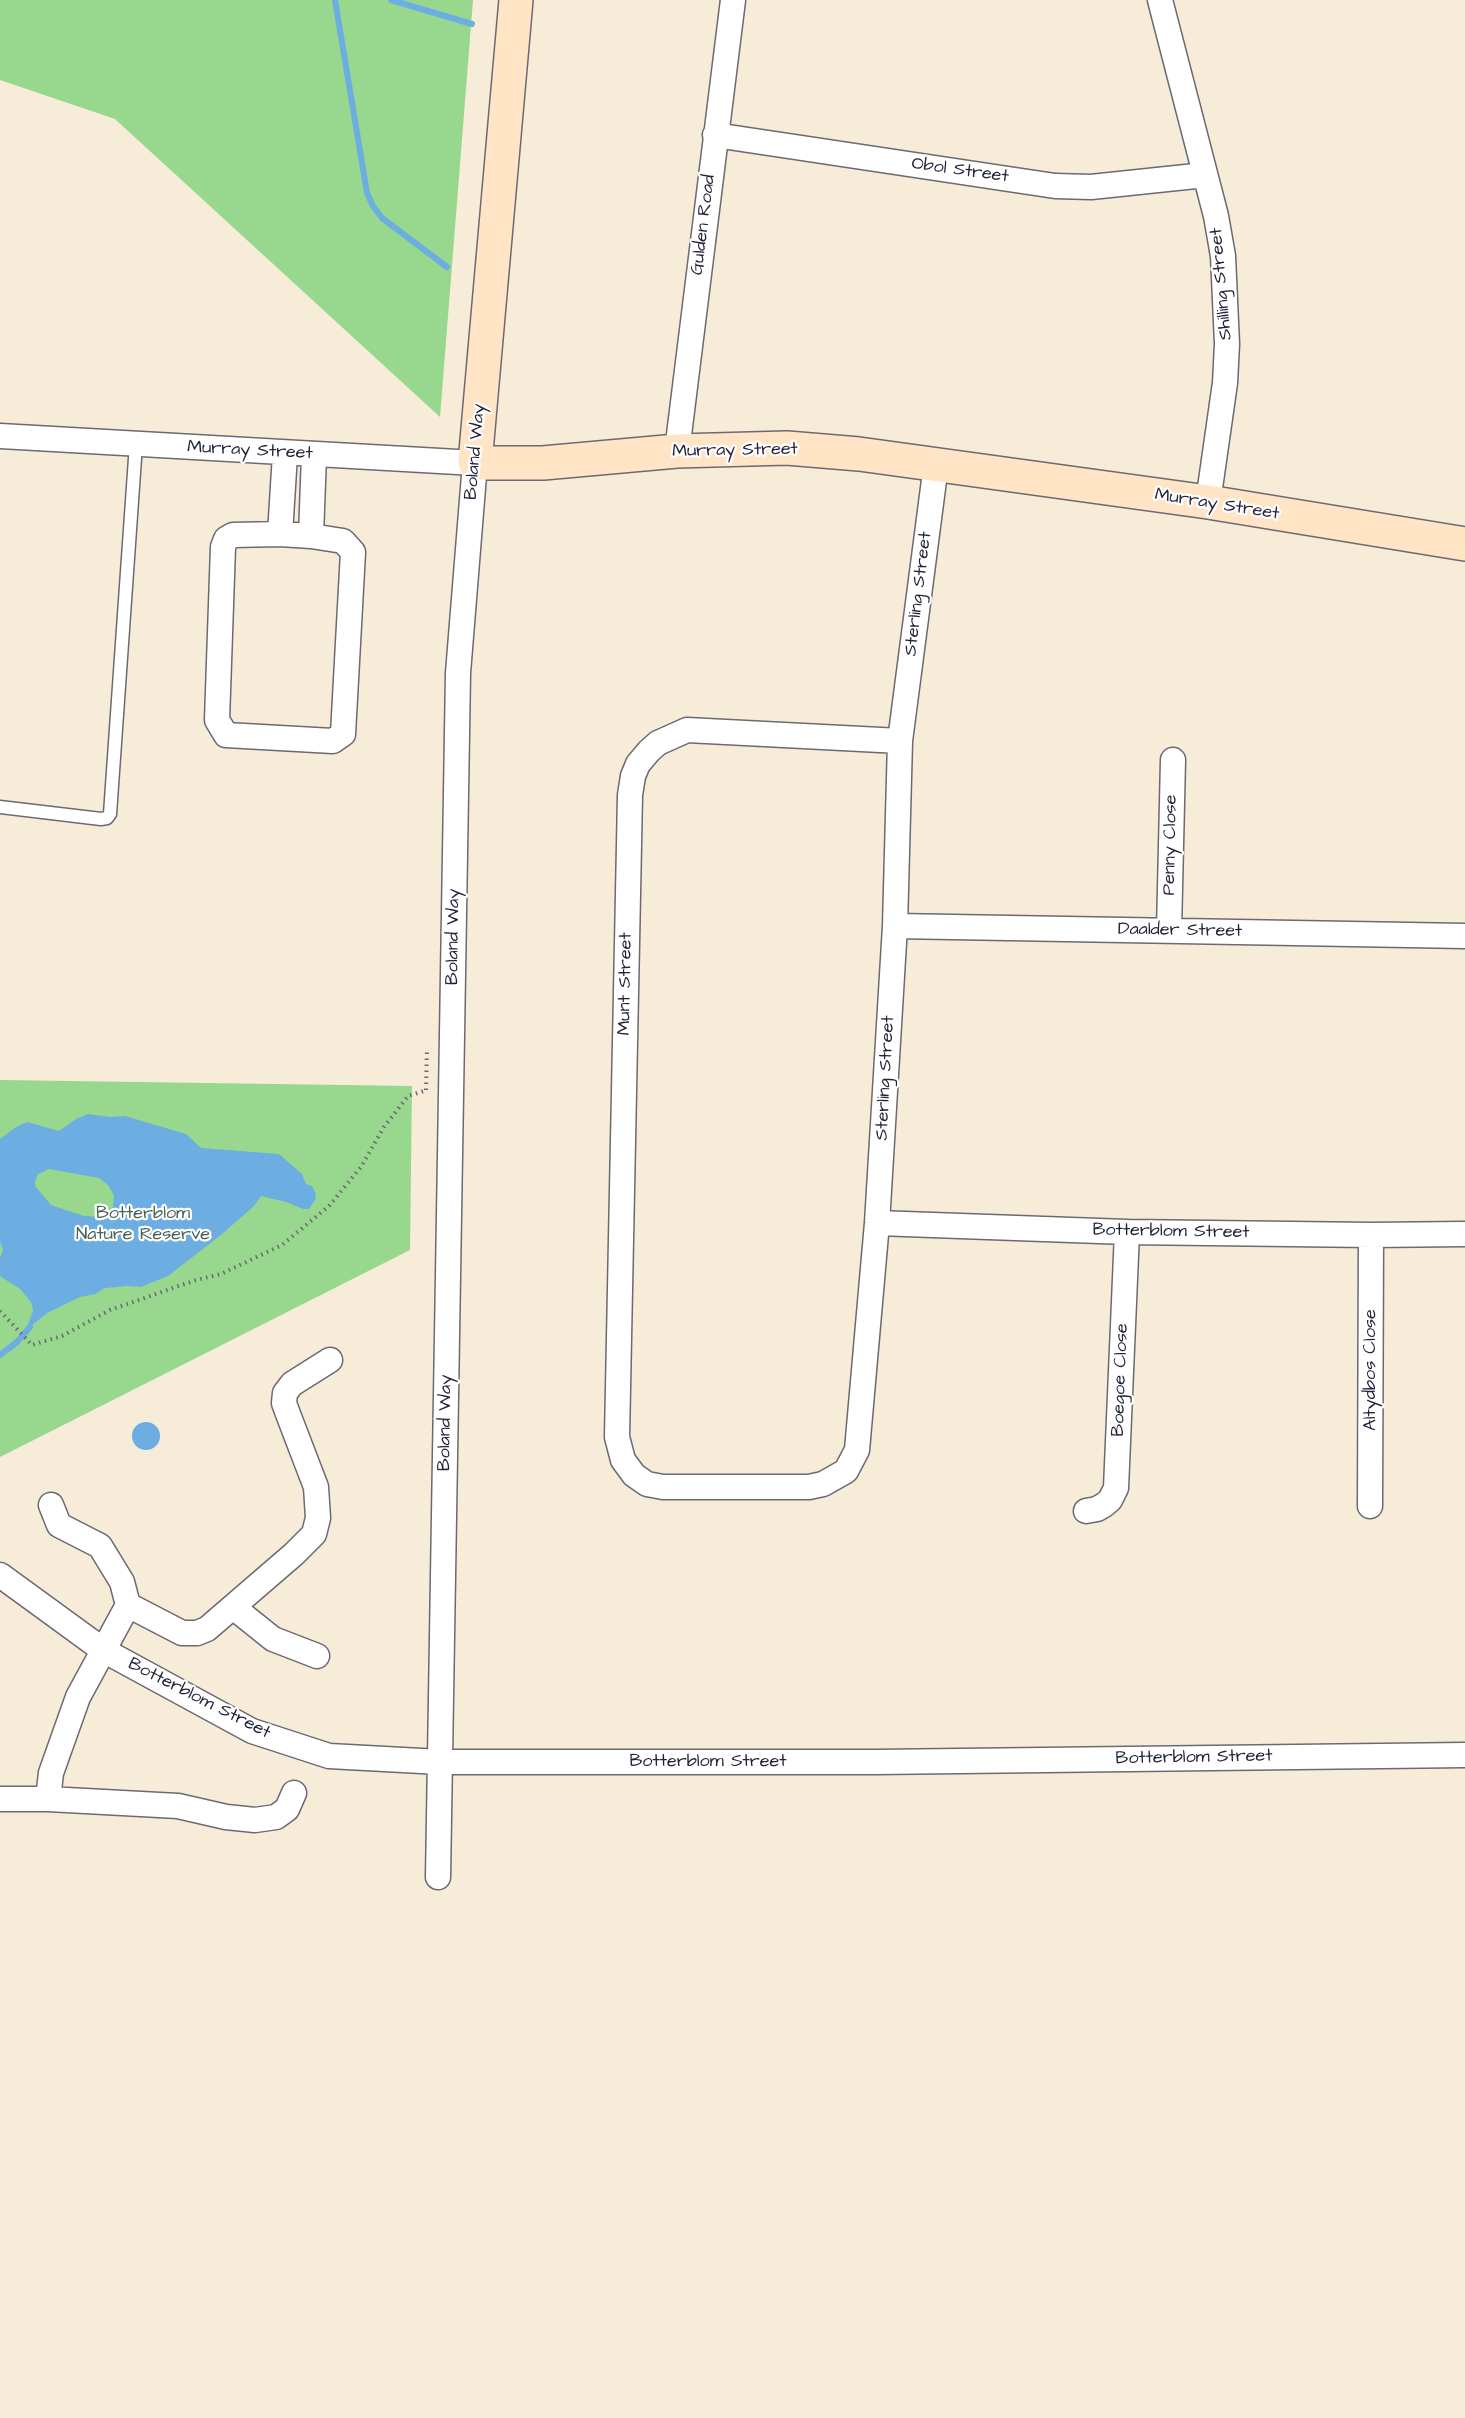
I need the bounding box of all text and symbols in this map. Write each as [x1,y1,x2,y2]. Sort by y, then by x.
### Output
street label: Obol Street [910,153,1010,189]
street label: Gulden Road [687,174,721,276]
street label: Shilling Street [1206,227,1238,341]
street label: Boland Way [461,403,491,501]
street label: Murray Street [187,437,313,465]
street label: Murray Street [672,439,798,463]
street label: Murray Street [1153,485,1281,525]
street label: Sterling Street [901,531,937,657]
street label: Penny Close [1159,794,1183,896]
street label: Boland Way [442,889,466,985]
street label: Daalder Street [1118,919,1242,943]
street label: Munt Street [614,932,638,1036]
street label: Sterling Street [872,1015,900,1141]
park label: Botterblom Nature Reserve [76,1203,210,1246]
street label: Botterblom Street [1092,1220,1250,1244]
street label: Altydbos Close [1360,1309,1382,1431]
street label: Boegoe Close [1108,1323,1134,1437]
street label: Boland Way [434,1375,458,1471]
street label: Botterblom Street [124,1654,274,1744]
street label: Botterblom Street [1115,1746,1273,1770]
street label: Botterblom Street [630,1751,786,1773]

